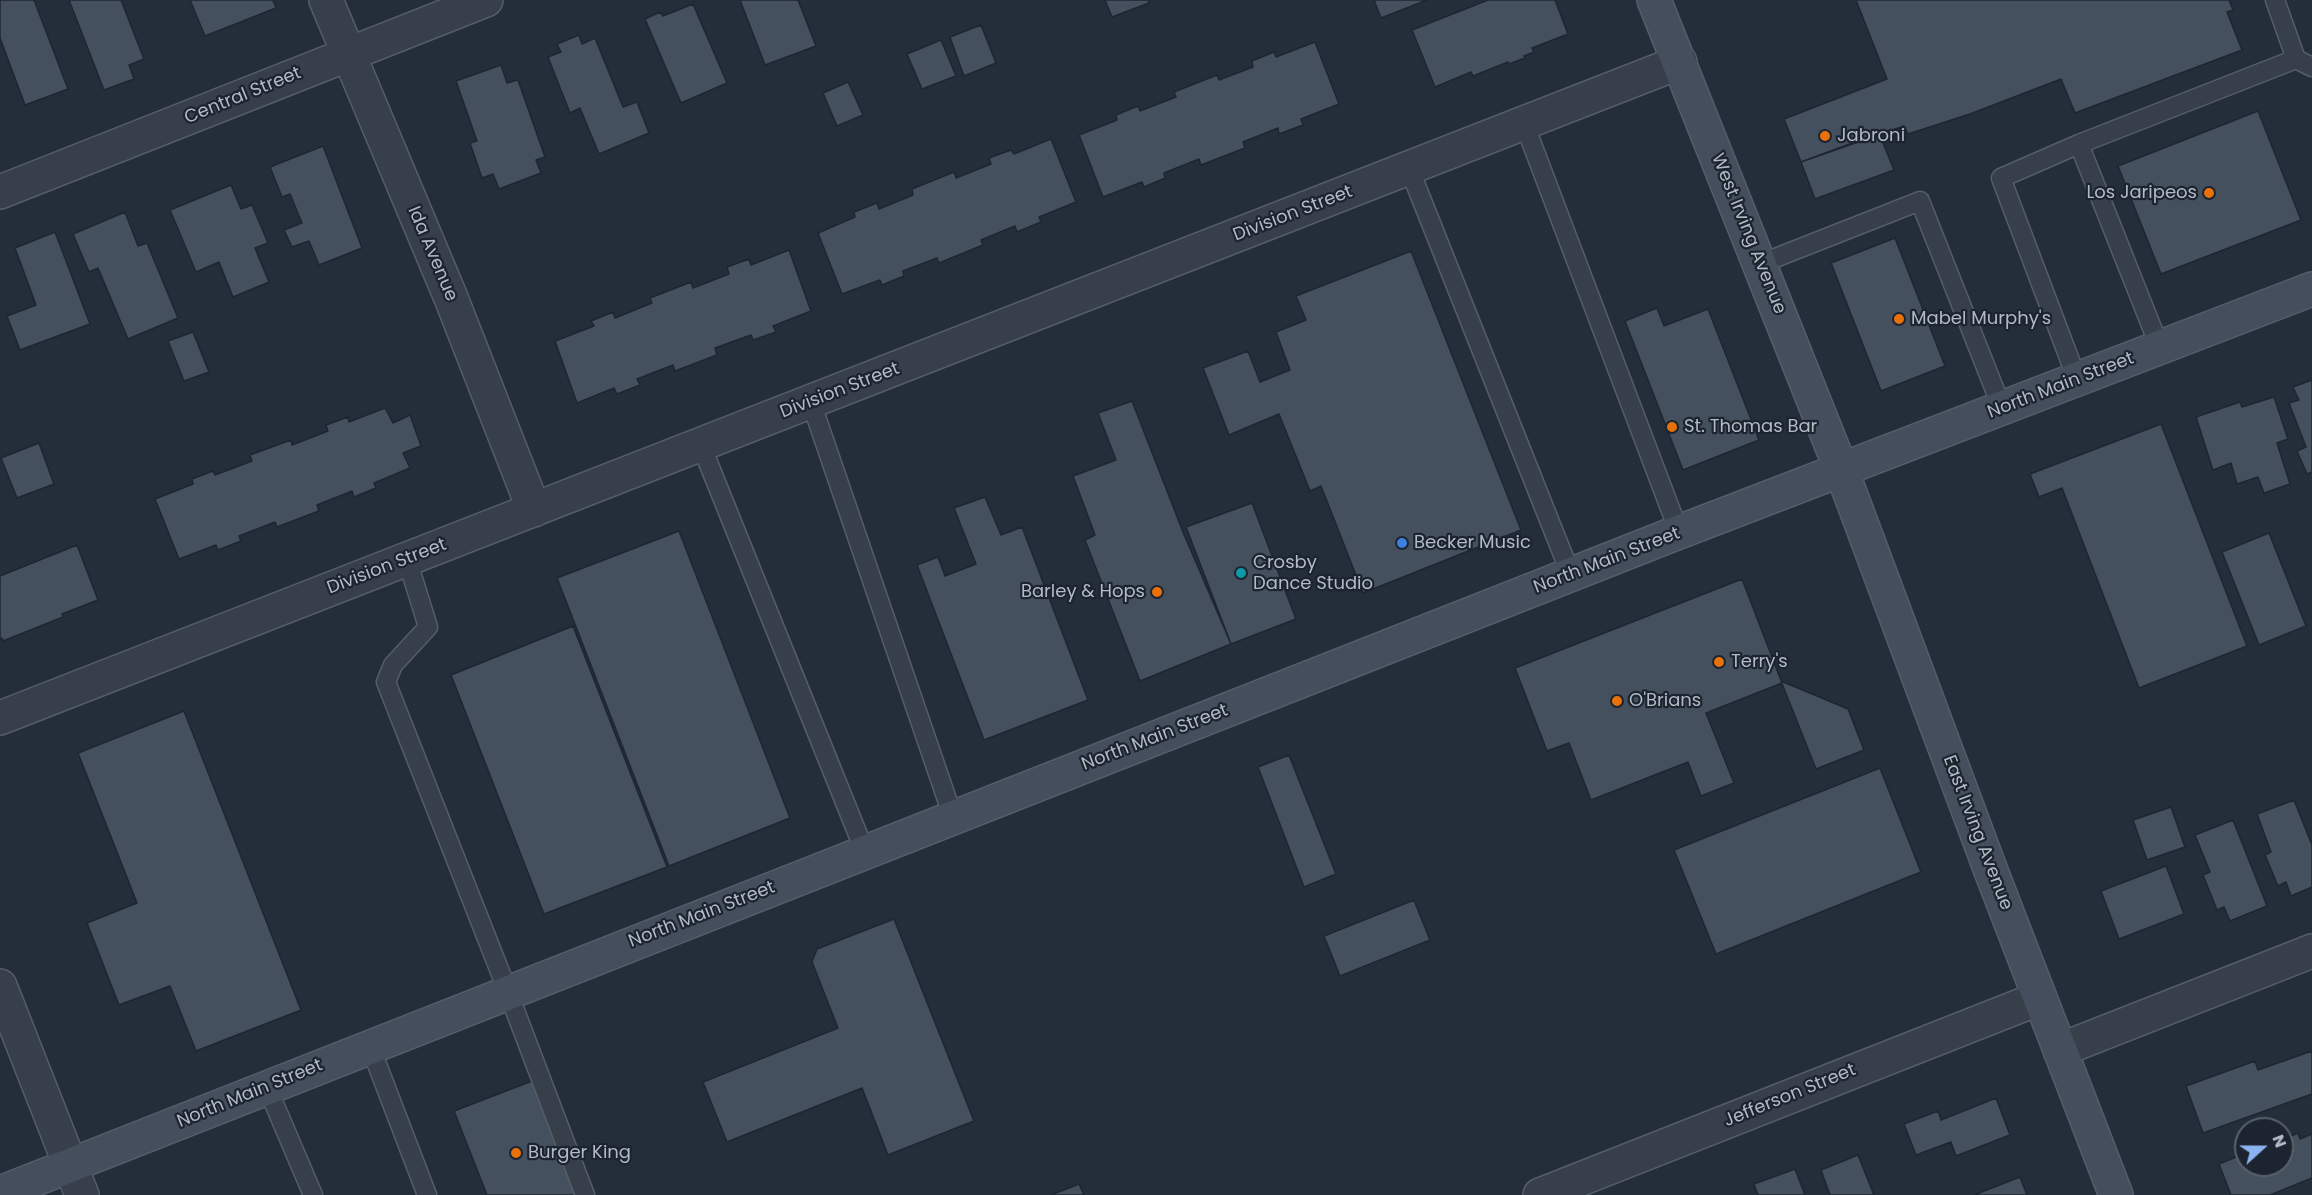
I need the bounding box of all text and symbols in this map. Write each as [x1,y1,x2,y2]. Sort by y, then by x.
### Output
street label: Central Street [181,63,305,129]
place label: Jabroni [1837,125,1905,147]
marker: Jabroni [1818,129,1832,143]
street label: West Irving Avenue [1706,151,1790,317]
street label: Division Street [1230,181,1356,247]
place label: Los Jaripeos [2086,182,2197,204]
marker: Los Jaripeos [2202,186,2216,200]
street label: Ida Avenue [402,203,462,305]
place label: Mabel Murphy's [1911,308,2051,330]
marker: Mabel Murphy's [1892,312,1906,326]
street label: North Main Street [1985,348,2137,424]
street label: Division Street [777,358,903,424]
place label: St. Thomas Bar [1684,416,1817,438]
marker: St. Thomas Bar [1665,420,1679,434]
street label: North Main Street [1531,523,1683,599]
place label: Becker Music [1414,532,1531,554]
street label: Division Street [324,534,450,600]
marker: Becker Music [1395,536,1409,550]
place label: Crosby Dance Studio [1253,552,1373,594]
marker: Crosby Dance Studio [1234,566,1248,580]
place label: Barley & Hops [1021,581,1145,603]
marker: Barley & Hops [1150,585,1164,599]
place label: Terry's [1731,651,1788,673]
marker: Terry's [1712,655,1726,669]
place label: O'Brians [1629,690,1701,712]
marker: O'Brians [1610,694,1624,708]
street label: North Main Street [1079,700,1231,776]
street label: East Irving Avenue [1938,753,2016,913]
street label: North Main Street [626,877,778,953]
street label: North Main Street [174,1055,326,1133]
street label: Jefferson Street [1721,1060,1859,1132]
north arrow [2234,1117,2294,1177]
text: N [2267,1131,2292,1151]
place label: Burger King [528,1142,631,1164]
marker: Burger King [509,1146,523,1160]

